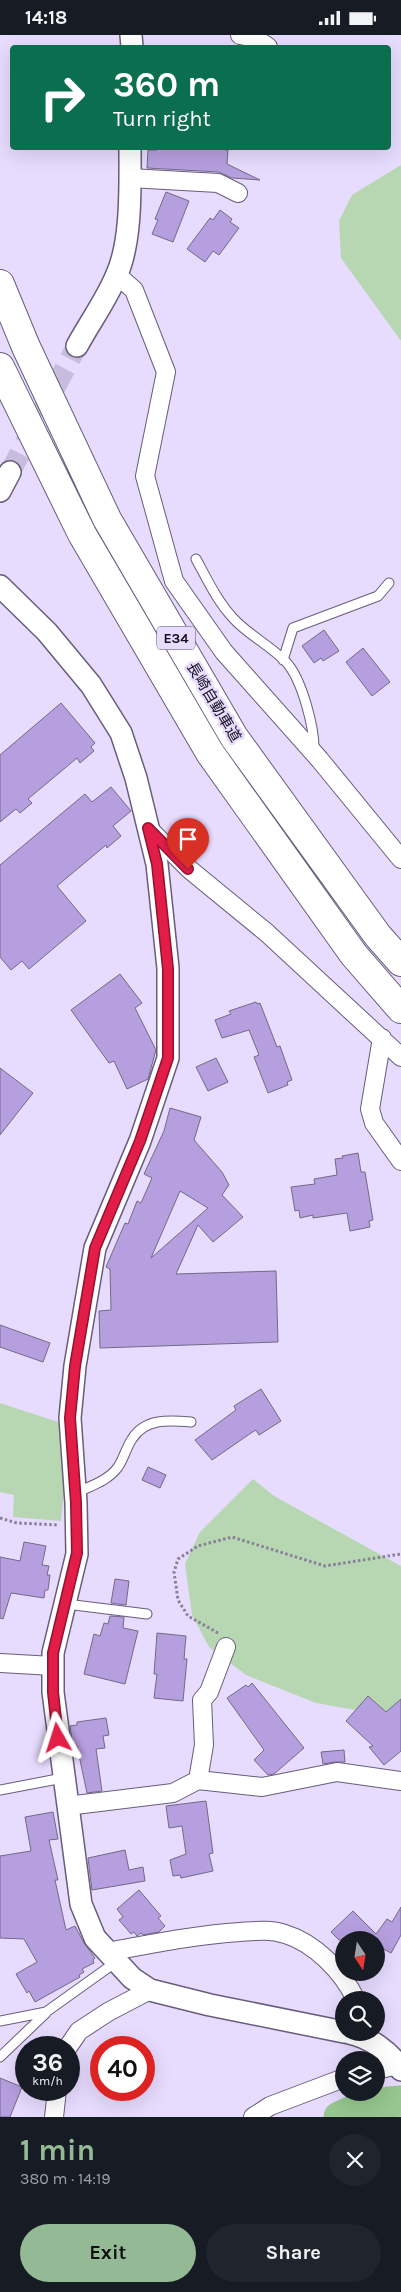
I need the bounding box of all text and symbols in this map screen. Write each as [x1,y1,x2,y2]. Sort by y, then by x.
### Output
text: 14:18 [25,7,67,29]
text: 360 m [113,64,220,105]
icon: right [30,65,95,130]
text: Turn right [113,106,211,132]
road number: E34 [157,627,195,649]
street label: 長崎自動車道 [183,659,245,745]
pin [167,818,209,869]
icon: arrive [174,825,202,853]
position arrow [31,1711,83,1763]
north arrow [335,1931,385,1981]
map controls [335,1931,385,2101]
button: search [335,1991,385,2041]
speed limit sign: 40 [90,2036,155,2101]
text: 36 [32,2048,63,2077]
button: layers [335,2051,385,2101]
text: km/h [32,2074,63,2088]
text: 1 min [20,2132,95,2168]
button: close [329,2134,381,2186]
text: 380 m · 14:19 [20,2169,110,2188]
button: Exit [20,2224,196,2282]
button: Share [206,2224,381,2282]

